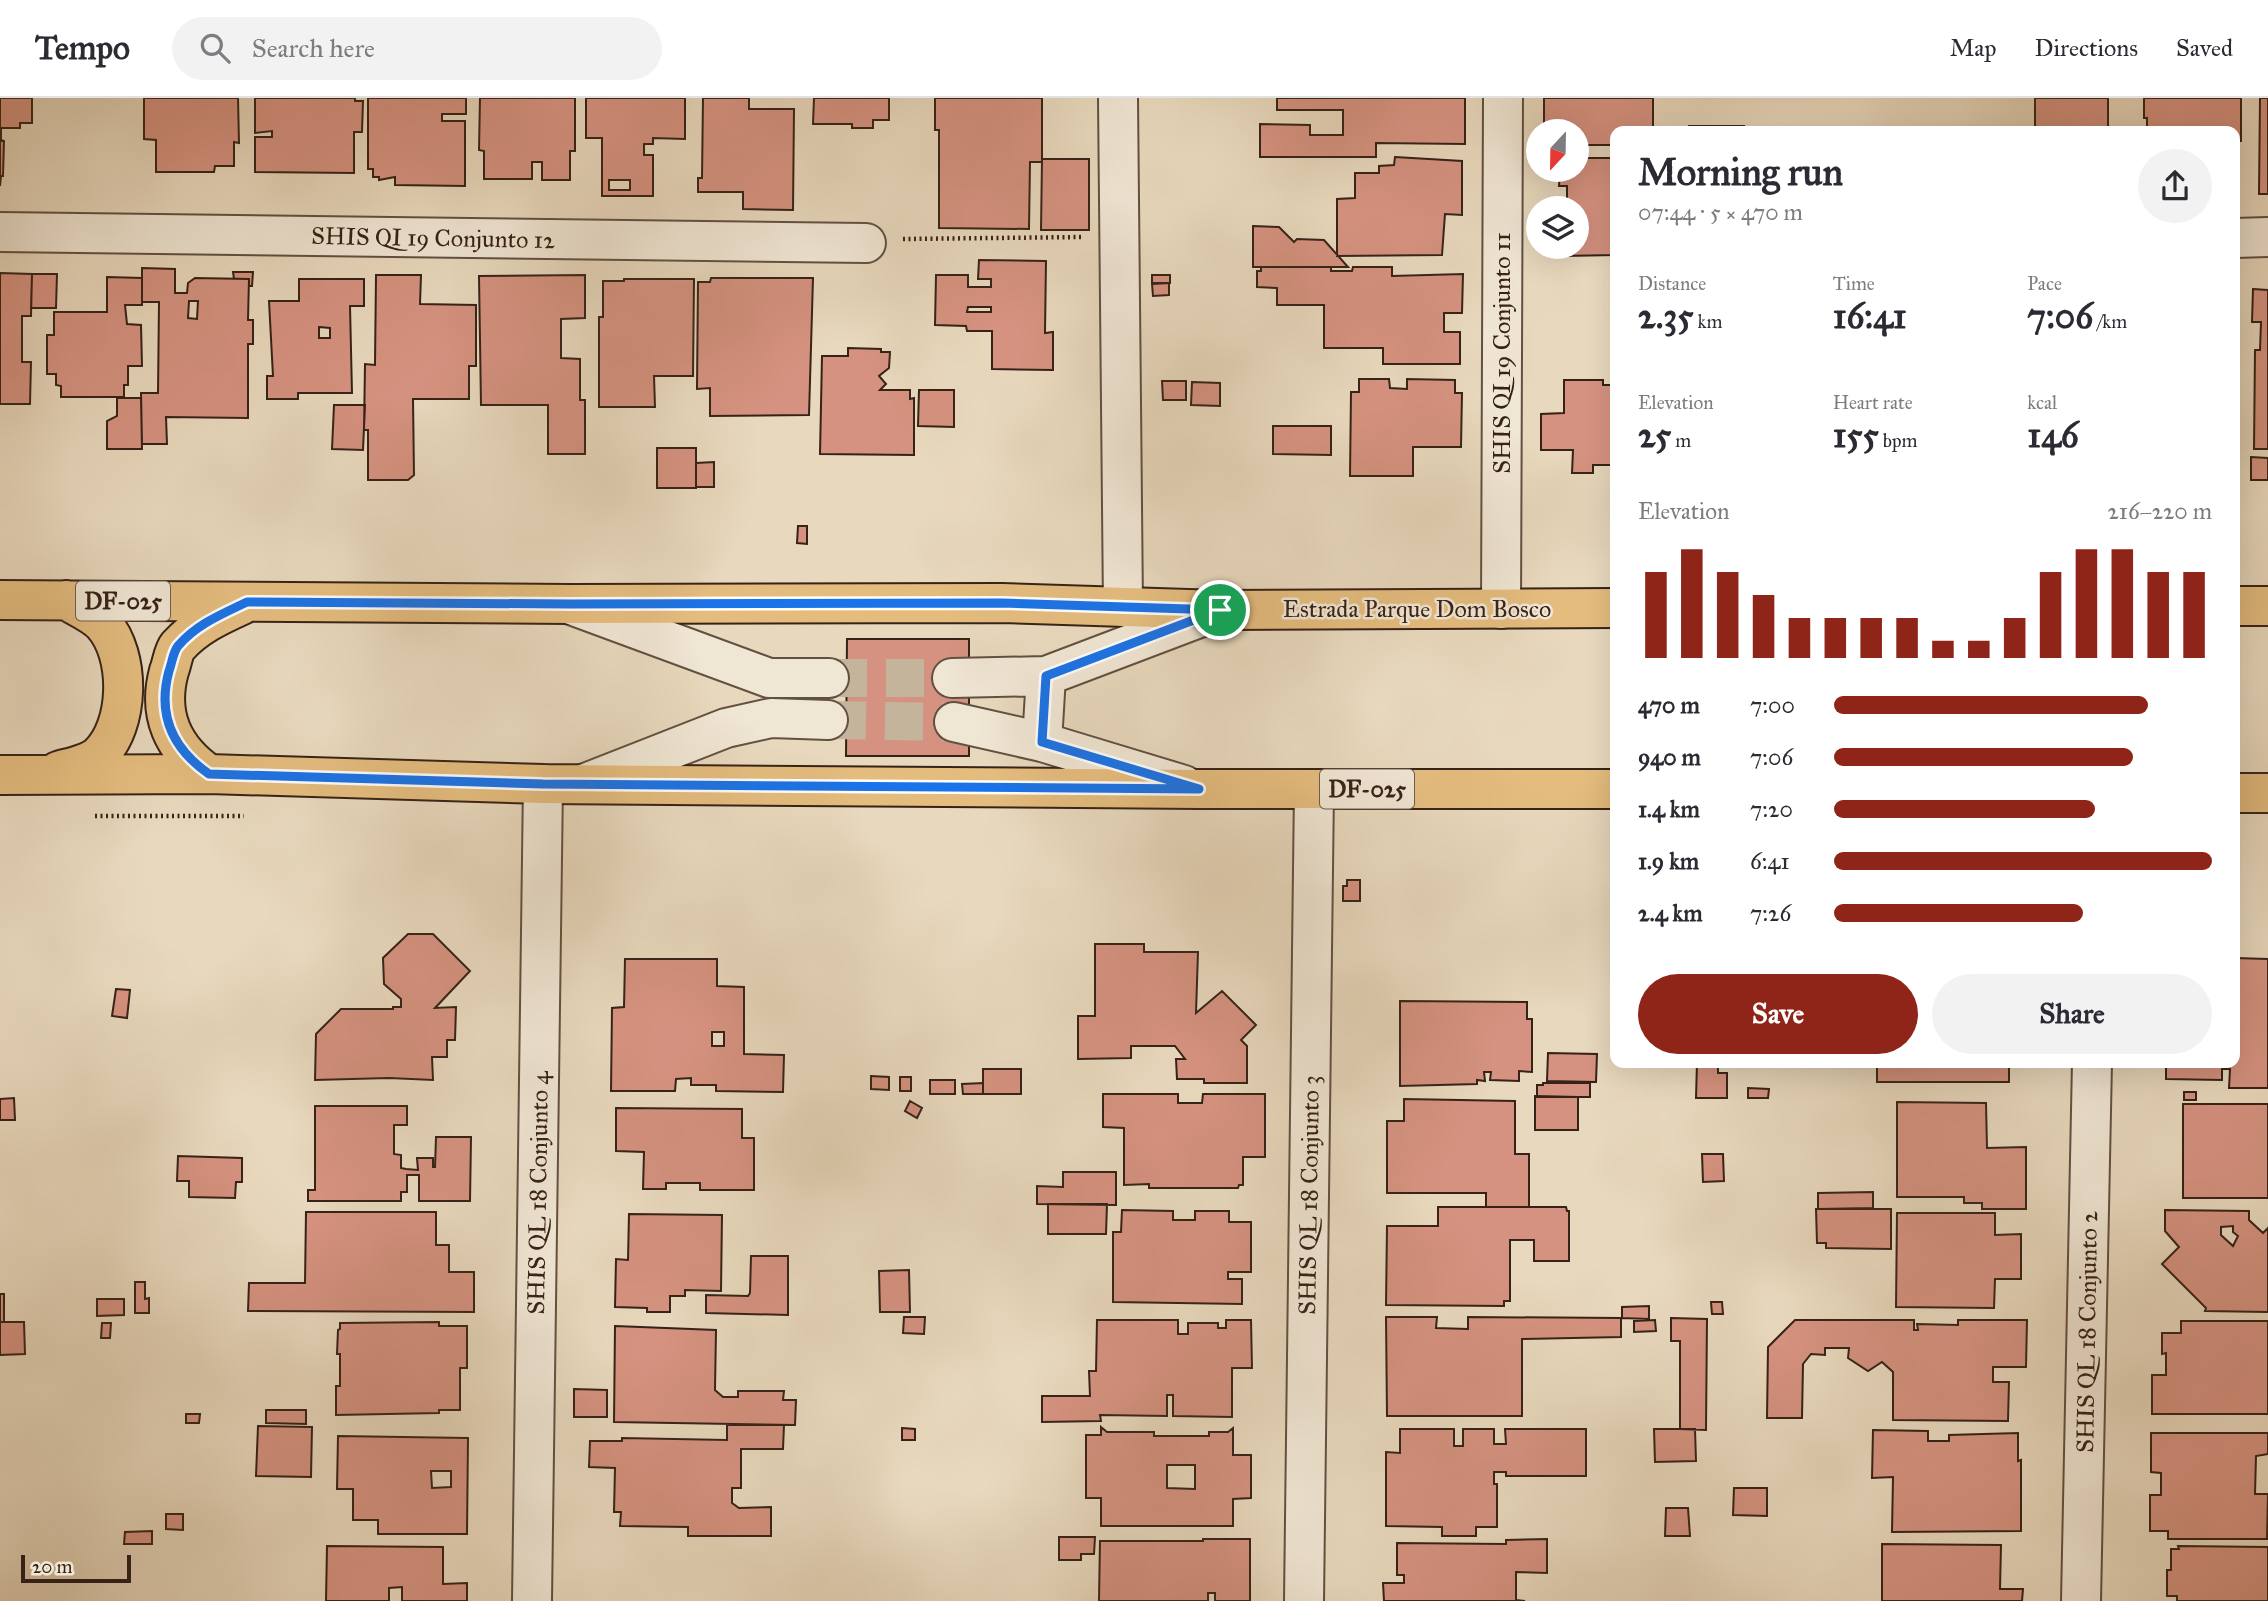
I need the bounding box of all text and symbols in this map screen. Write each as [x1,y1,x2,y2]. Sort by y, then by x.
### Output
search box [172,17,662,80]
text: Tempo [35,28,130,68]
icon: search [196,29,234,67]
text: Search here [252,32,375,64]
text: Map [1950,33,1997,63]
text: Directions [2035,33,2138,63]
text: Saved [2176,33,2233,63]
north arrow [1526,119,1589,182]
map controls [1526,119,1589,259]
text: Morning run [1638,149,1843,195]
button: share [2138,149,2212,223]
button: layers [1526,196,1589,259]
text: 07:44 · 5 × 470 m [1638,198,1803,226]
street label: SHIS QI 19 Conjunto 12 [311,221,555,255]
street label: SHIS QI 19 Conjunto 11 [1487,232,1517,474]
text: Distance [1638,272,1706,295]
text: Time [1833,272,1875,295]
text: Pace [2027,272,2062,295]
text: 2.35 [1638,295,1694,338]
text: 16:41 [1833,295,1906,338]
text: 7:06 [2027,295,2093,338]
text: km [1694,310,1722,333]
text: /km [2093,310,2127,333]
text: Elevation [1638,391,1713,414]
text: Heart rate [1833,391,1913,414]
text: kcal [2027,391,2057,414]
text: 25 [1638,414,1671,457]
text: 155 [1833,414,1879,457]
text: 146 [2027,414,2079,457]
text: m [1671,429,1691,452]
text: bpm [1879,429,1917,452]
text: Elevation [1638,497,1729,525]
text: 216–220 m [2108,497,2212,525]
pin [1190,580,1250,640]
road number: DF-025 [76,582,170,621]
icon: arrive [1201,591,1239,629]
street label: Estrada Parque Dom Bosco [1283,594,1551,624]
text: 470 m [1638,691,1700,719]
text: 7:00 [1750,691,1795,719]
text: 940 m [1638,743,1701,771]
text: 7:06 [1750,743,1793,771]
road number: DF-025 [1320,769,1414,808]
text: 1.4 km [1638,795,1700,823]
text: 7:20 [1750,795,1793,823]
text: 1.9 km [1638,847,1699,875]
text: 6:41 [1750,847,1790,875]
text: 2.4 km [1638,899,1703,927]
text: 7:26 [1750,899,1791,927]
button: Save [1638,974,1918,1054]
button: Share [1932,974,2212,1054]
street label: SHIS QL 18 Conjunto 4 [521,1070,555,1315]
street label: SHIS QL 18 Conjunto 3 [1292,1075,1326,1315]
street label: SHIS QL 18 Conjunto 2 [2070,1211,2104,1453]
scale bar [21,1552,131,1584]
text: 20 m [32,1555,73,1578]

